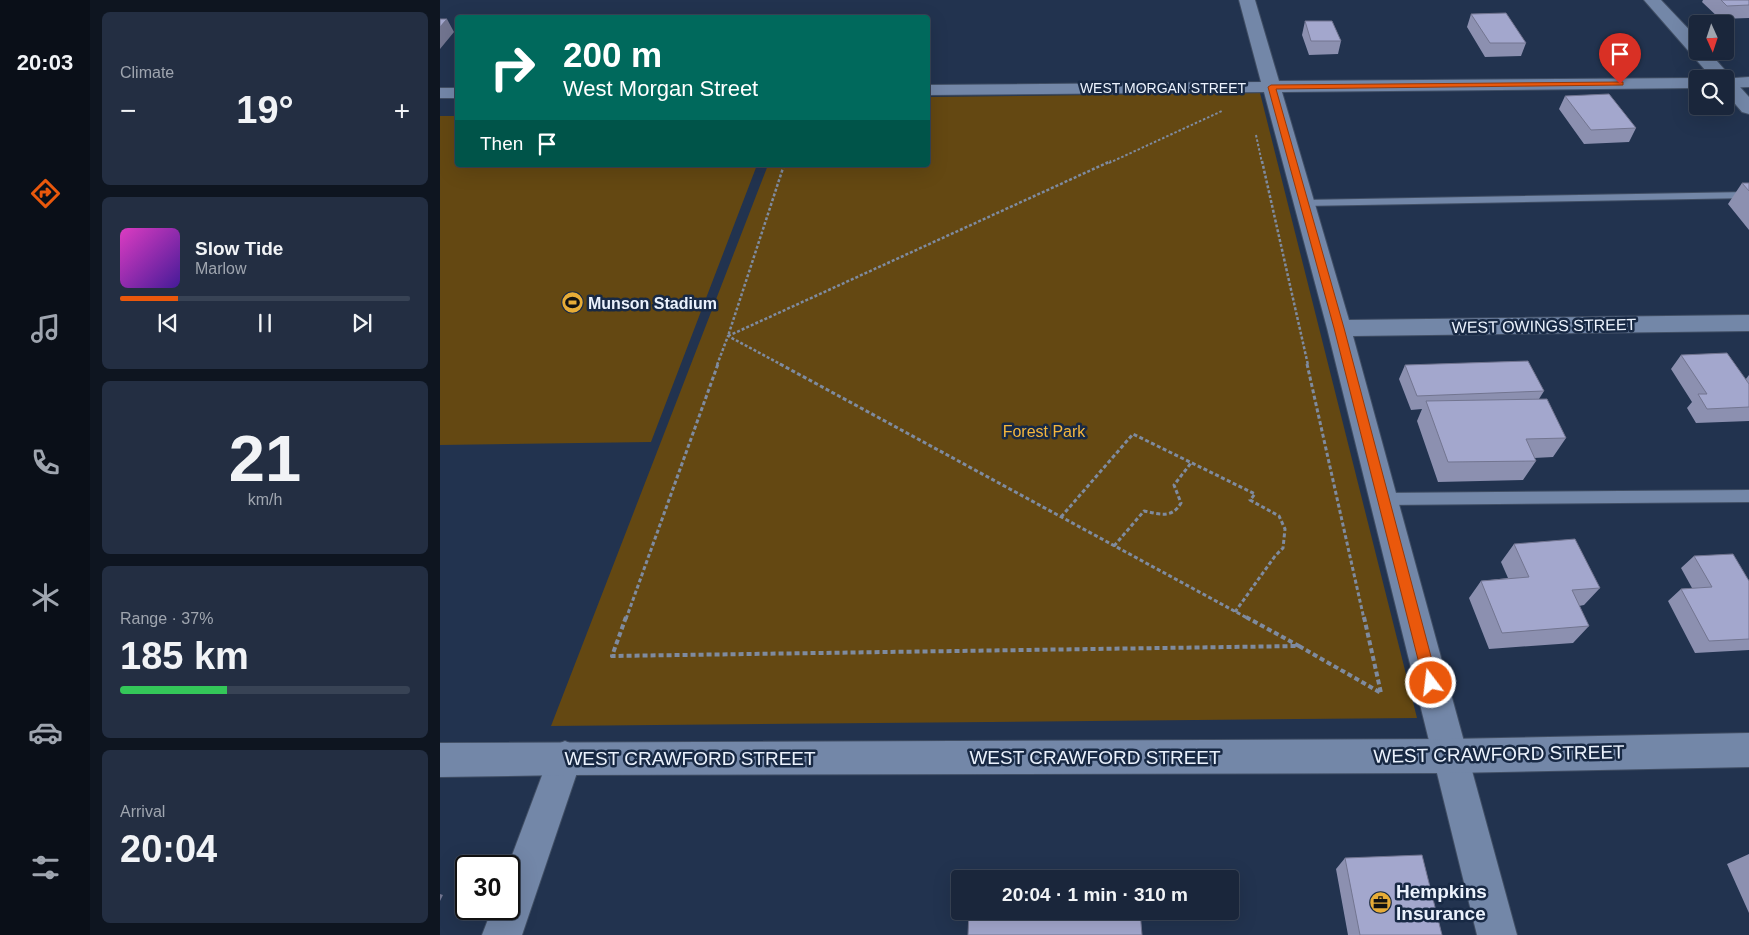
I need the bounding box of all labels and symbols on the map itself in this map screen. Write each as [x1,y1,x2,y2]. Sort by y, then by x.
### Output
north arrow [1689,15,1734,60]
pin [1599,33,1641,84]
street label: WEST MORGAN STREET [1080,80,1247,96]
sports icon: Munson Stadium [560,291,584,315]
place label: Munson Stadium [588,295,717,312]
street label: WEST OWINGS STREET [1452,316,1637,336]
park label: Forest Park [1003,423,1086,440]
position arrow [1404,656,1456,708]
street label: WEST CRAWFORD STREET [1373,741,1625,767]
street label: WEST CRAWFORD STREET [969,747,1221,768]
street label: WEST CRAWFORD STREET [564,748,816,769]
speed limit sign: 30 [455,855,520,920]
place label: Hempkins Insurance [1396,881,1487,924]
office icon: Hempkins Insurance [1368,890,1392,914]

